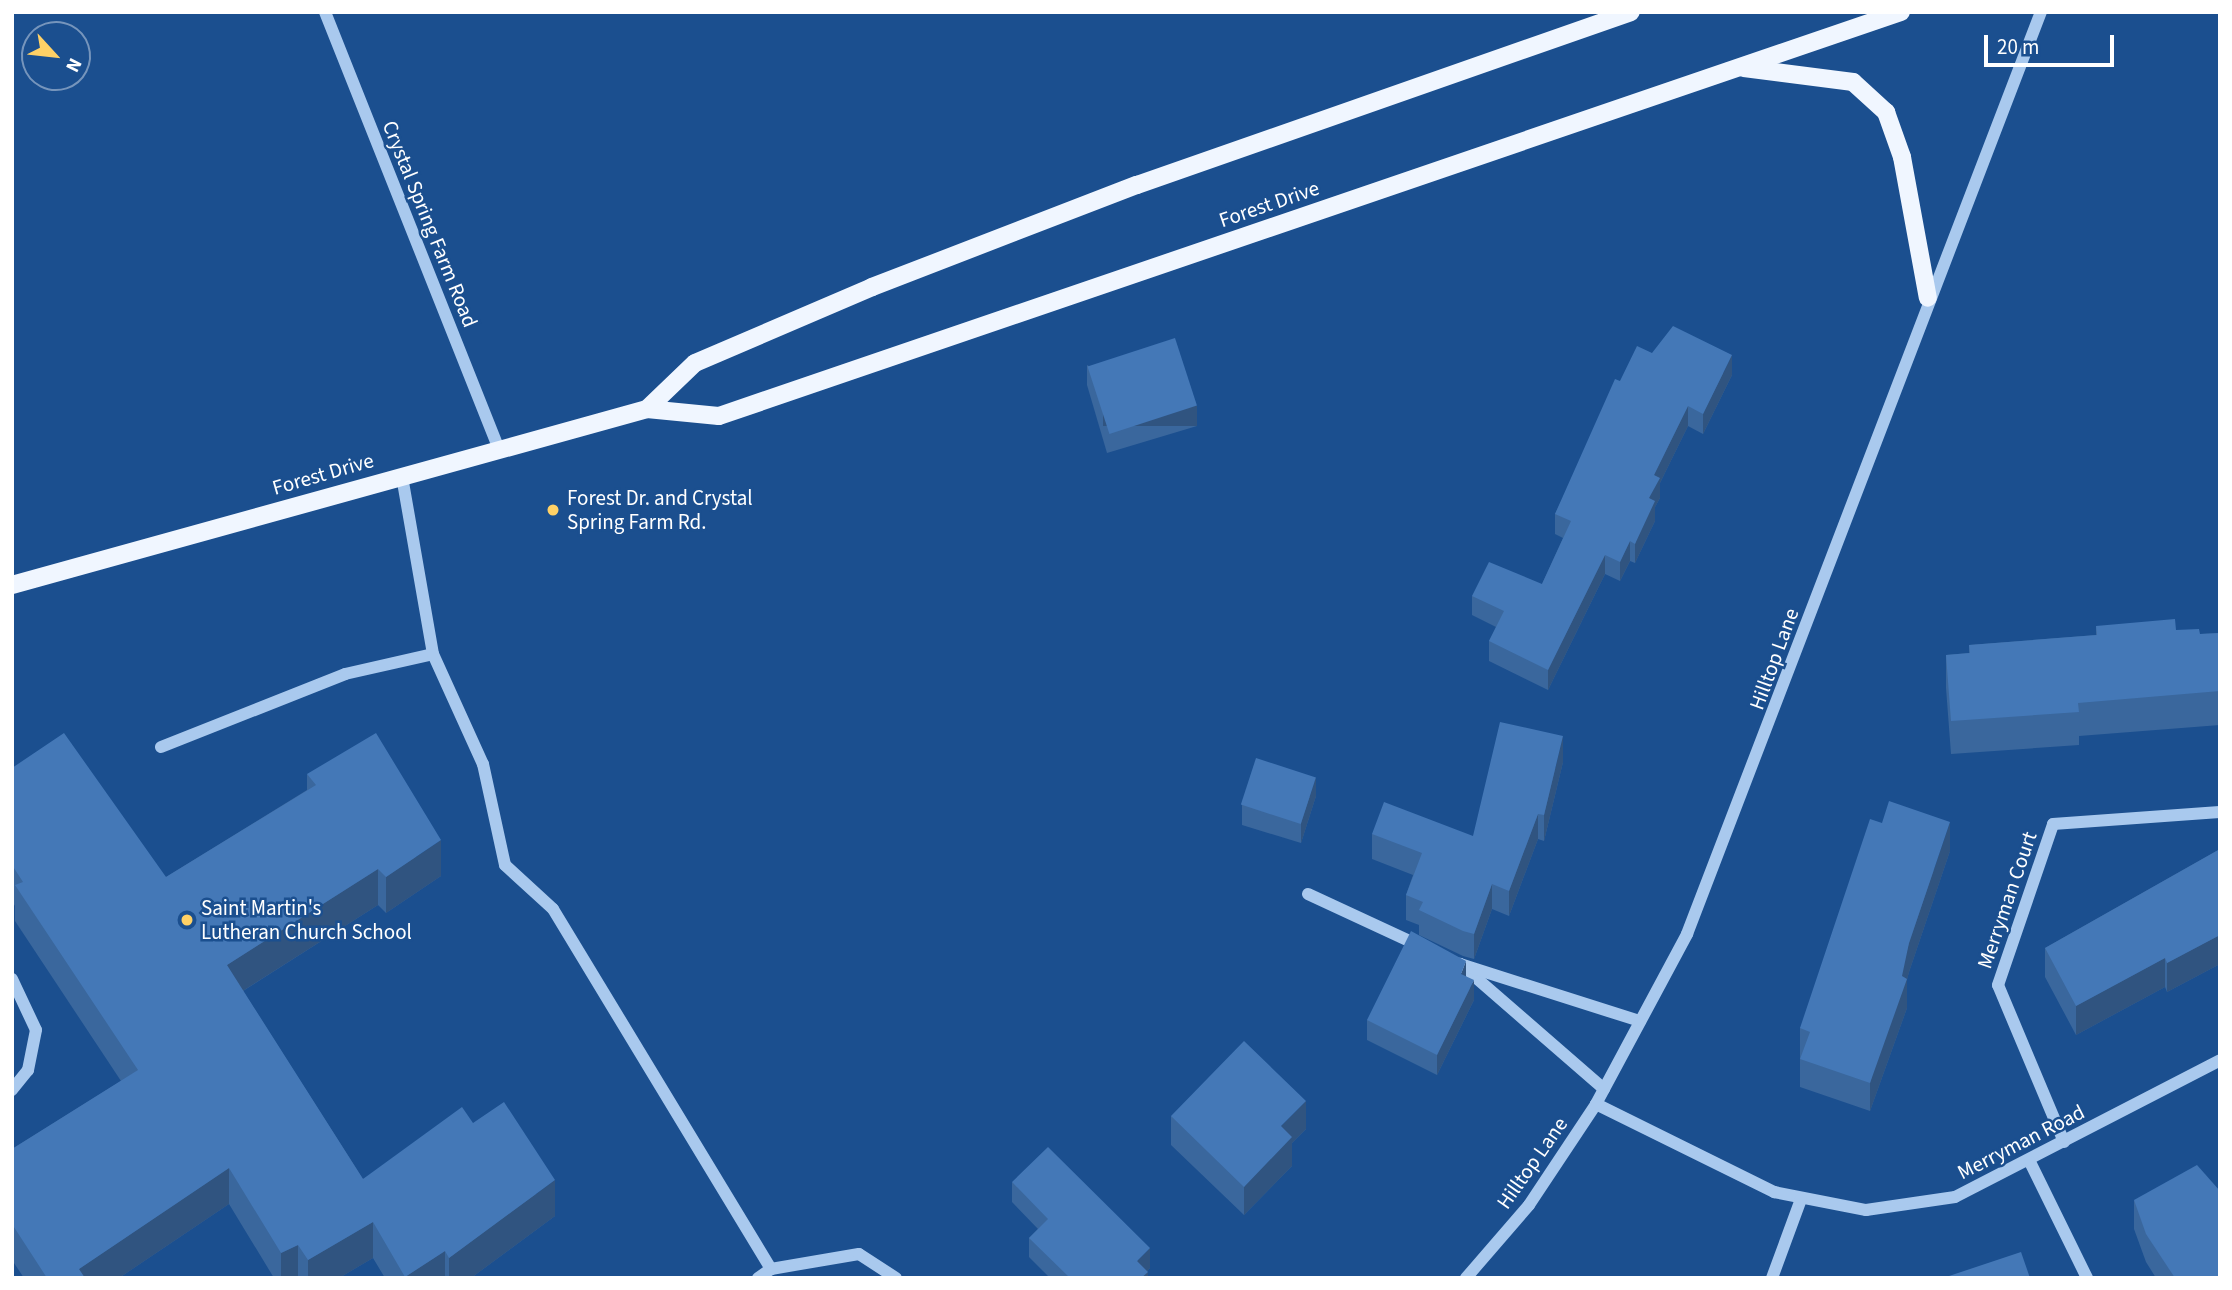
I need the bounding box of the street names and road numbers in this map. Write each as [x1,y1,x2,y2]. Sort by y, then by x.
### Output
street label: Crystal Spring Farm Road [377,117,483,331]
street label: Forest Drive [1216,175,1322,233]
street label: Forest Drive [269,448,377,500]
street label: Hilltop Lane [1744,605,1804,713]
street label: Merryman Court [1972,828,2042,972]
street label: Merryman Road [1953,1099,2089,1185]
street label: Hilltop Lane [1491,1112,1573,1214]

